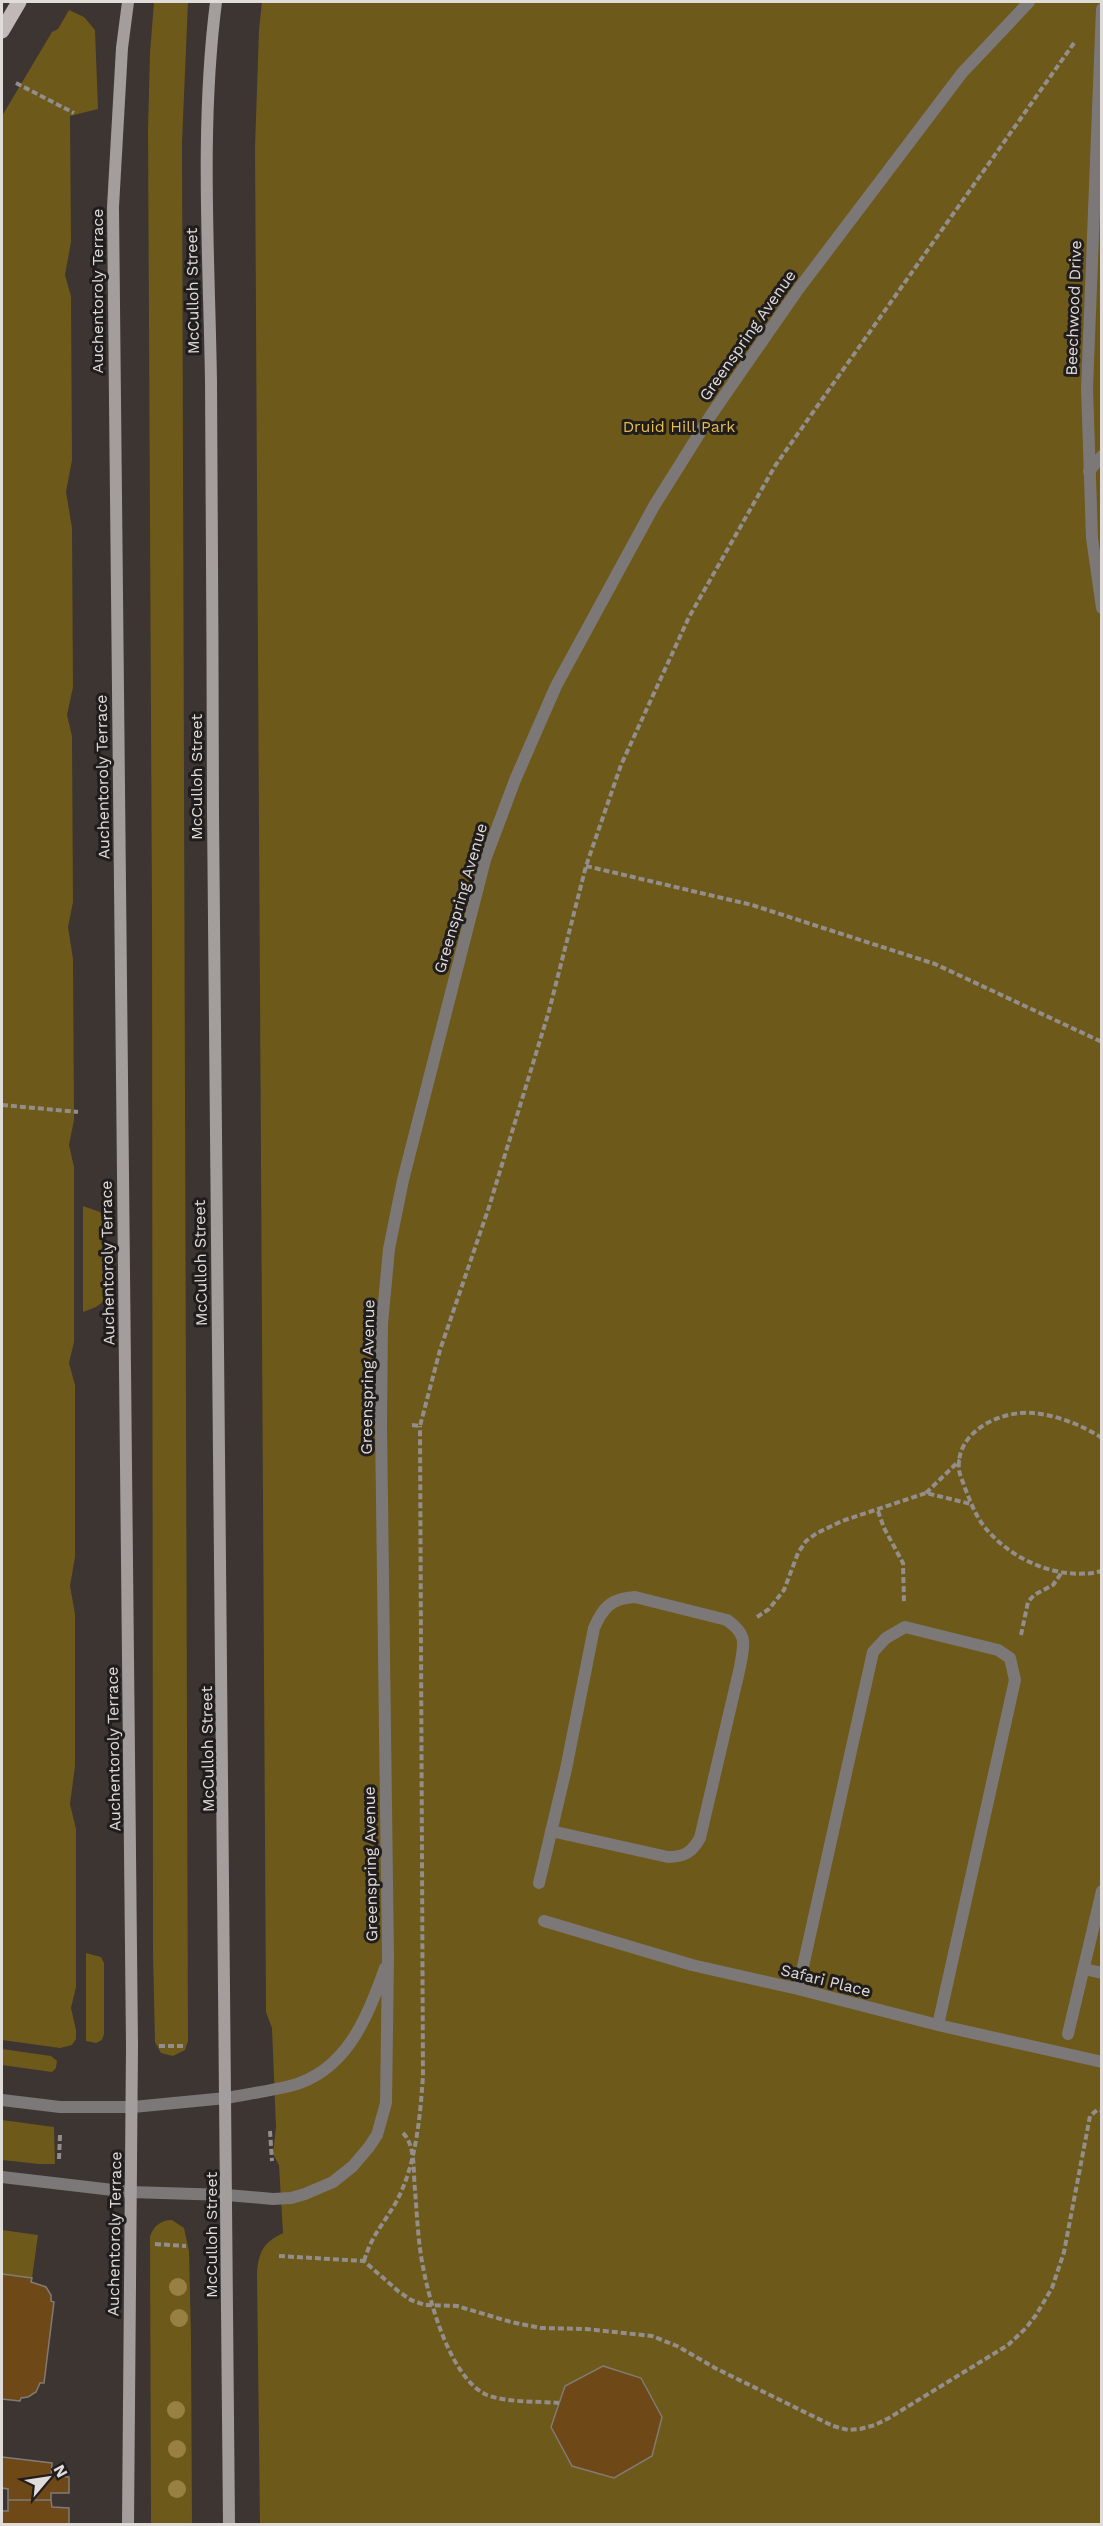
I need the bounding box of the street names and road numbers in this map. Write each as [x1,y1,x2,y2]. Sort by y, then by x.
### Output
street label: Auchentoroly Terrace [88,209,107,373]
street label: McCulloh Street [182,227,203,354]
street label: Beechwood Drive [1062,240,1085,376]
street label: Greenspring Avenue [695,266,800,404]
street label: Auchentoroly Terrace [92,694,113,860]
street label: McCulloh Street [187,714,206,840]
street label: Greenspring Avenue [430,821,491,975]
street label: Auchentoroly Terrace [97,1180,118,1346]
street label: McCulloh Street [190,1199,211,1326]
street label: Greenspring Avenue [357,1299,378,1455]
street label: Auchentoroly Terrace [103,1666,124,1832]
street label: McCulloh Street [197,1685,218,1812]
street label: Greenspring Avenue [360,1786,381,1942]
street label: Safari Place [779,1960,873,2001]
street label: Auchentoroly Terrace [104,2151,125,2317]
street label: McCulloh Street [202,2172,221,2298]

